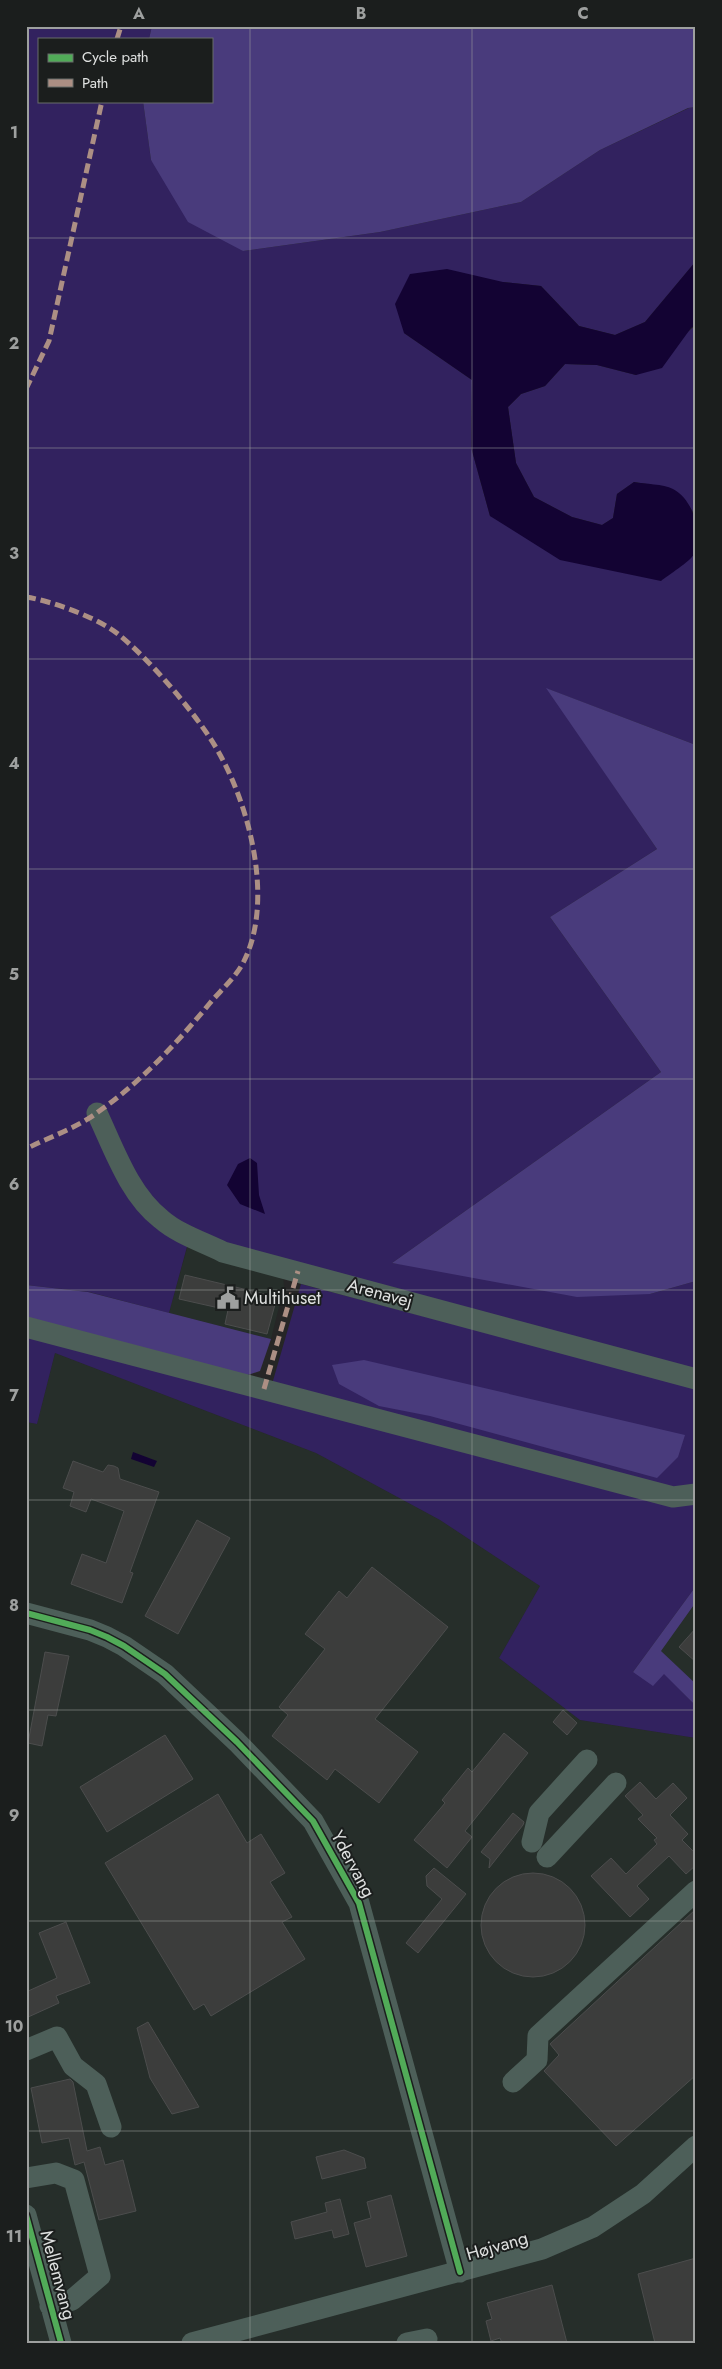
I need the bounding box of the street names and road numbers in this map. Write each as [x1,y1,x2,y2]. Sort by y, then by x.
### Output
street label: Arenavej [345,1272,415,1314]
street label: Ydervang [324,1826,382,1902]
street label: Højvang [463,2225,531,2267]
street label: Mellemvang [34,2227,82,2323]

